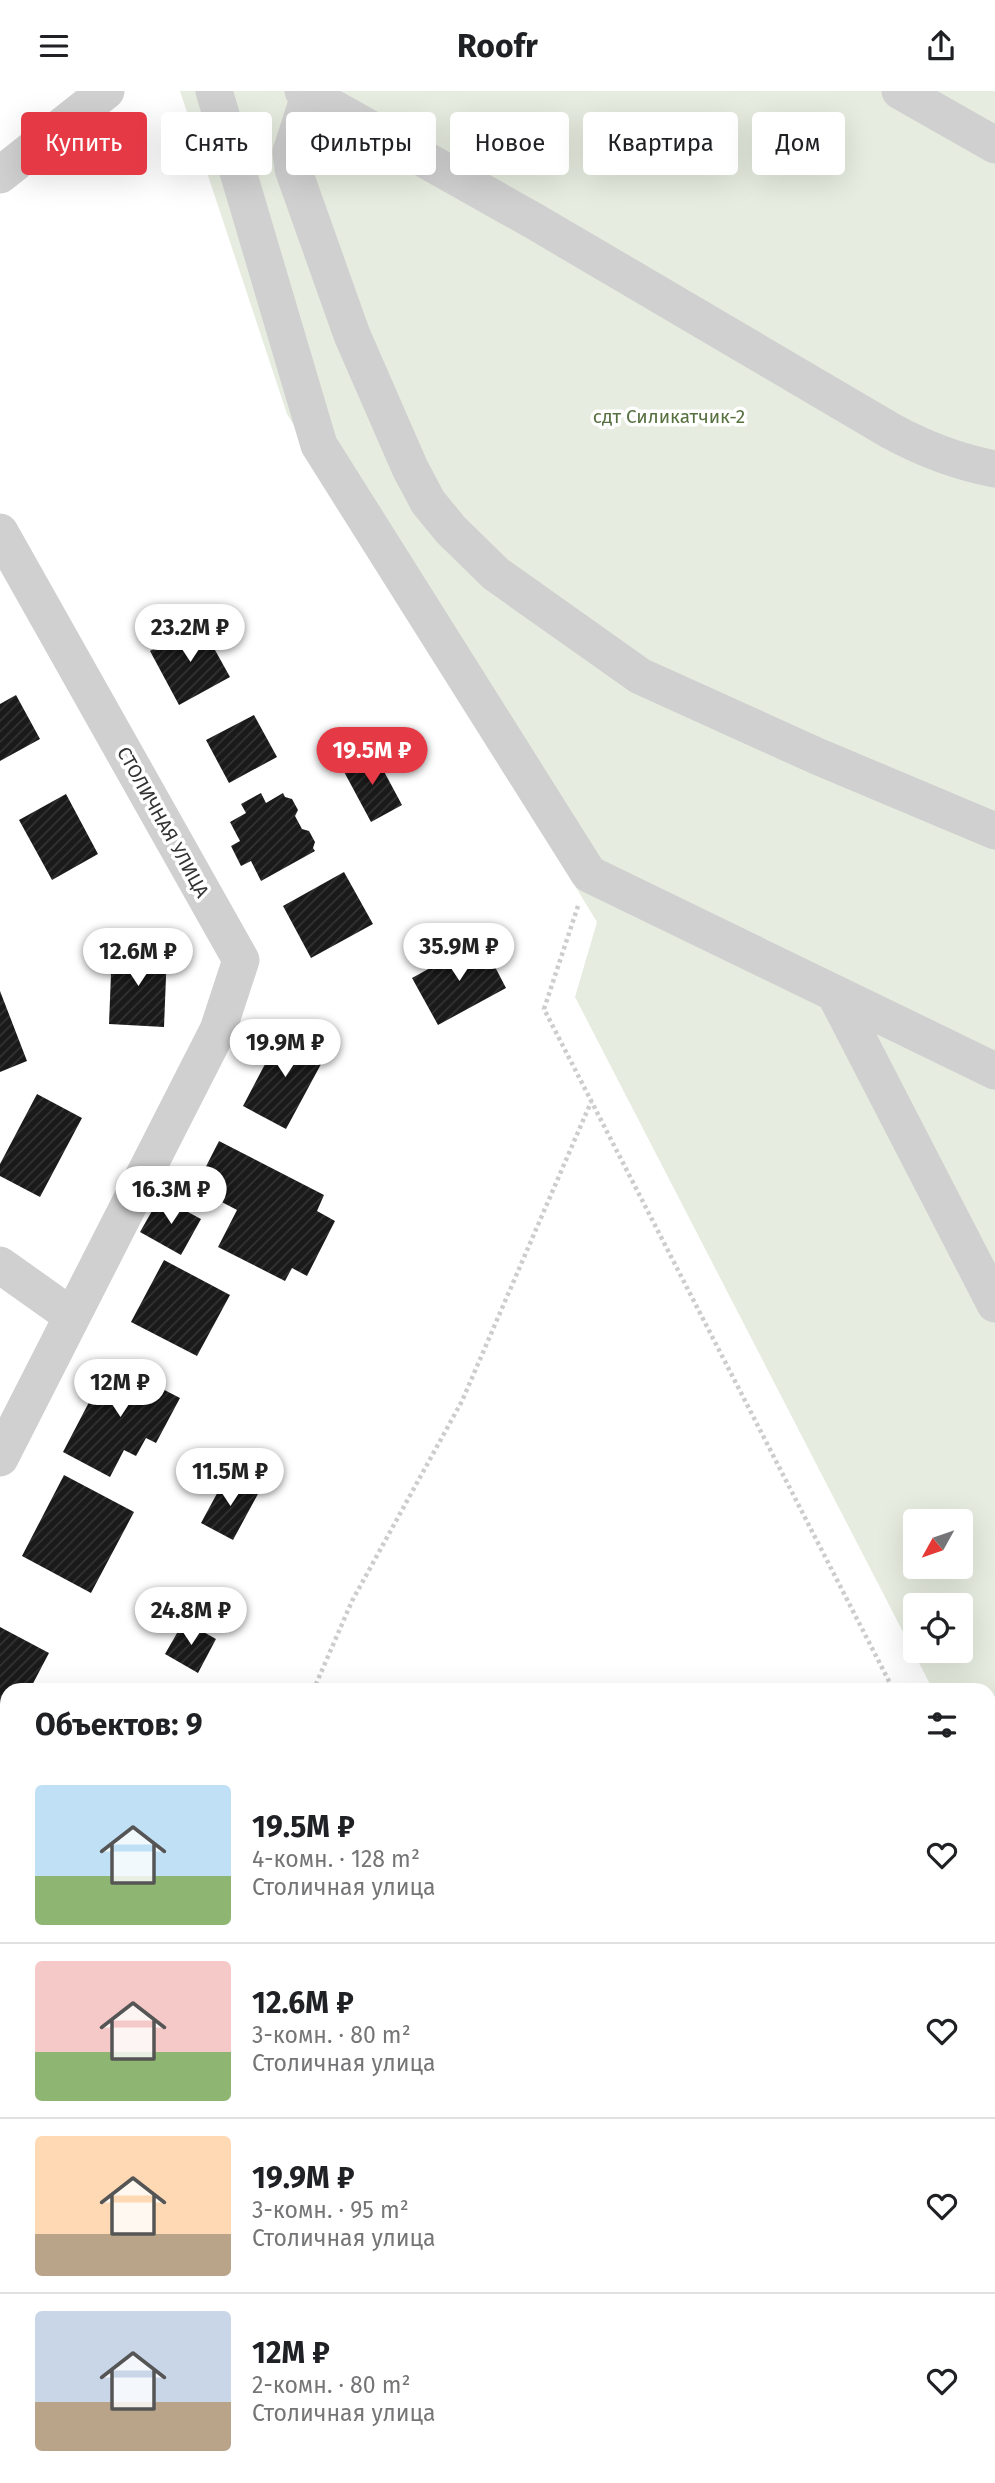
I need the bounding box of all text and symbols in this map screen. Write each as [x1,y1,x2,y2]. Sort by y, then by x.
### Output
icon: menu [35,27,73,65]
text: Roofr [457,27,538,65]
icon: share [922,27,960,65]
chip: Купить [21,112,147,175]
chip: Снять [161,112,272,175]
chip: Фильтры [286,112,436,175]
chip: Новое [450,112,569,175]
chip: Квартира [583,112,738,175]
chip: Дом [752,112,845,175]
park label: сдт Силикатчик-2 [593,405,745,428]
pin: 23.2M ₽ [125,605,255,664]
text: 23.2M ₽ [151,613,229,641]
pin: 19.5M ₽ [307,727,437,787]
text: 19.5M ₽ [333,736,411,764]
street label: СТОЛИЧНАЯ УЛИЦА [112,743,214,901]
pin: 35.9M ₽ [394,923,524,983]
pin: 12.6M ₽ [73,929,203,988]
text: 35.9M ₽ [419,932,499,960]
text: 12.6M ₽ [99,937,177,965]
pin: 19.9M ₽ [220,1019,350,1079]
text: 19.9M ₽ [246,1028,324,1056]
pin: 16.3M ₽ [106,1167,236,1226]
text: 16.3M ₽ [132,1175,210,1203]
pin: 12M ₽ [71,1359,169,1419]
text: 12M ₽ [90,1368,150,1396]
pin: 11.5M ₽ [165,1449,295,1508]
text: 11.5M ₽ [192,1457,268,1485]
north arrow [903,1509,973,1579]
map controls [903,1509,973,1663]
pin: 24.8M ₽ [126,1587,256,1647]
button: locate [903,1593,973,1663]
text: 24.8M ₽ [151,1596,231,1624]
icon: filters [923,1706,961,1744]
text: Объектов: 9 [35,1707,202,1743]
text: 19.5M ₽ [252,1809,355,1845]
icon: home [91,1813,175,1897]
icon: heart [923,1836,961,1874]
text: 4-комн. · 128 m² [252,1845,420,1873]
text: Столичная улица [252,1873,435,1901]
text: 12.6M ₽ [252,1985,354,2021]
icon: home [91,1989,175,2073]
icon: heart [923,2012,961,2050]
text: 3-комн. · 80 m² [252,2021,411,2049]
text: Столичная улица [252,2049,435,2077]
text: 19.9M ₽ [252,2160,355,2196]
icon: home [91,2164,175,2248]
icon: heart [923,2187,961,2225]
text: 3-комн. · 95 m² [252,2196,409,2224]
text: Столичная улица [252,2224,435,2252]
text: 12M ₽ [252,2335,330,2371]
icon: home [91,2339,175,2423]
icon: heart [923,2362,961,2400]
text: 2-комн. · 80 m² [252,2371,411,2399]
text: Столичная улица [252,2399,435,2427]

